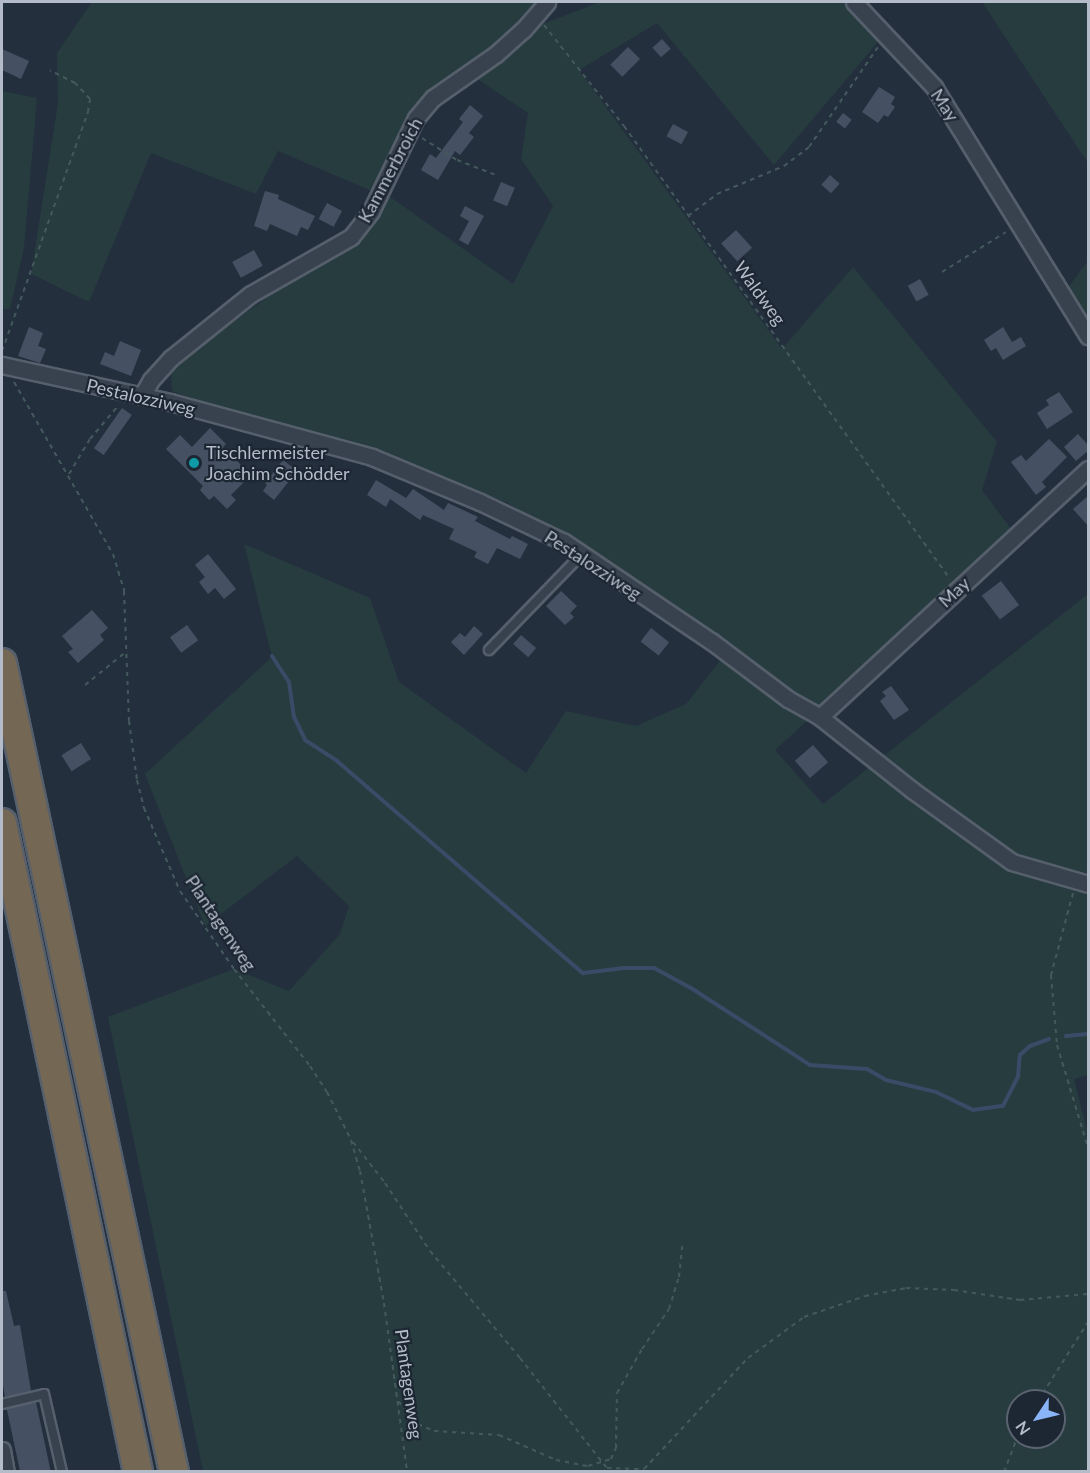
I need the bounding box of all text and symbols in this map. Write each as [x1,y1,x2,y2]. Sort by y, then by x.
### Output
street label: May [926,85,964,125]
street label: Kammerbroich [353,114,427,226]
street label: Waldweg [730,257,790,329]
street label: Pestalozziweg [85,374,197,420]
place label: Tischlermeister Joachim Schödder [206,442,350,484]
marker: Tischlermeister Joachim Schödder [187,456,201,470]
street label: Pestalozziweg [541,526,645,604]
street label: May [934,572,974,612]
street label: Plantagenweg [181,871,261,975]
street label: Plantagenweg [391,1328,427,1440]
north arrow [1006,1389,1066,1449]
text: N [1011,1418,1034,1439]

